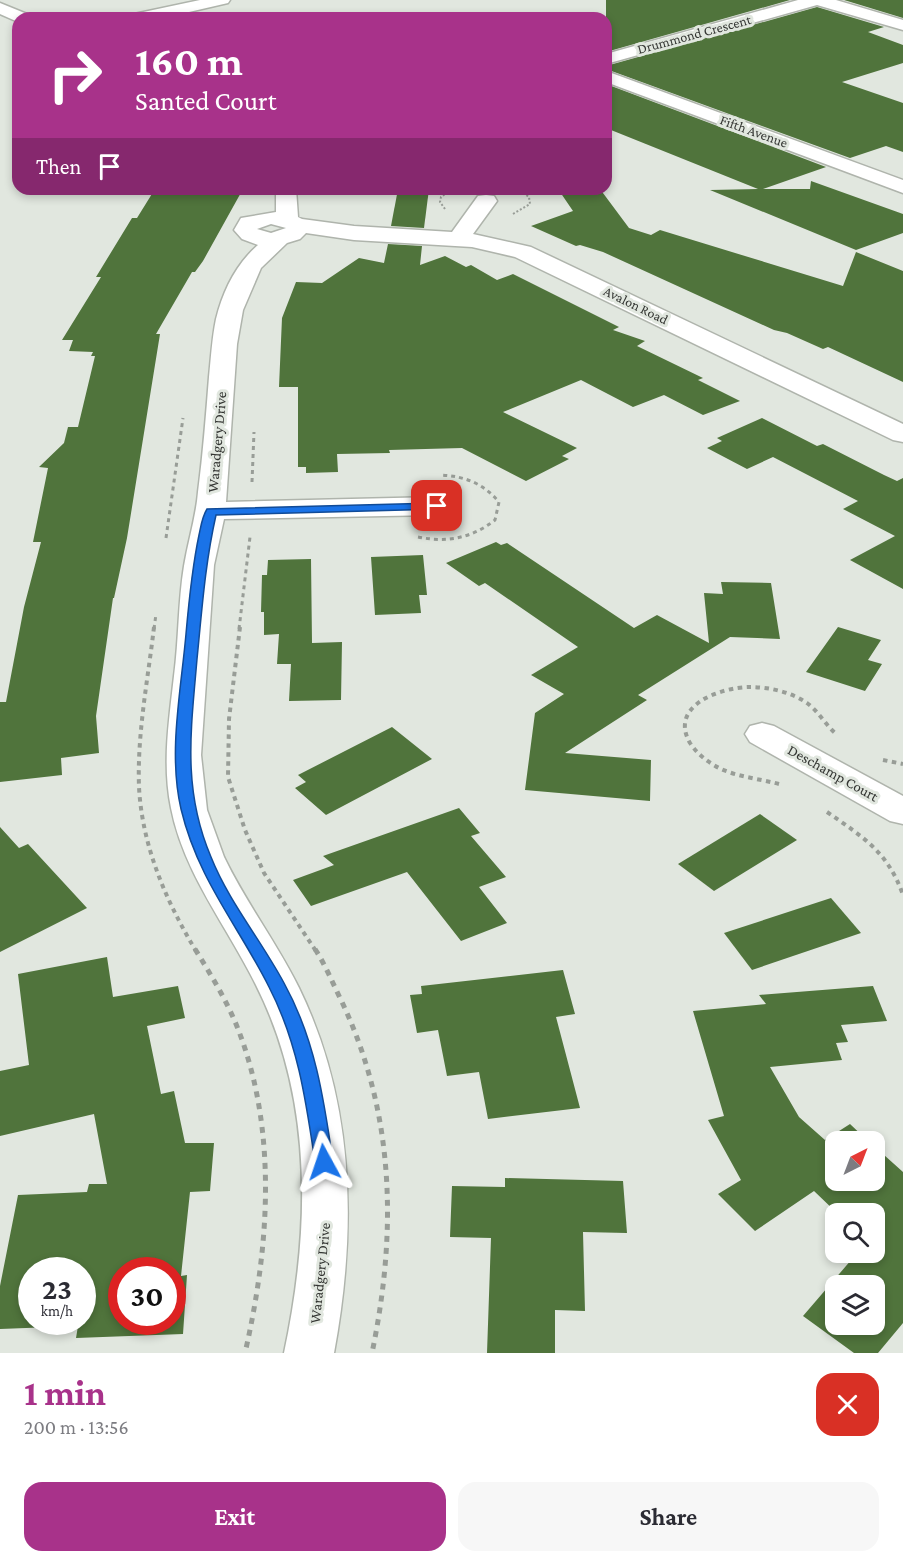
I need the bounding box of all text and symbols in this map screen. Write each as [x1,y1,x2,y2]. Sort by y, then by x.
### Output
street label: Drummond Crescent [635,11,753,57]
icon: right [36,36,114,114]
text: 160 m [135,37,243,84]
text: Santed Court [135,86,277,116]
street label: Fifth Avenue [718,111,790,151]
icon: arrive [93,150,126,183]
text: Then [36,154,81,179]
street label: Avalon Road [601,283,671,328]
street label: Waradgery Drive [205,390,230,493]
pin [411,480,462,531]
icon: arrive [420,489,453,522]
street label: Deschamp Court [785,742,882,806]
position arrow [292,1130,356,1194]
north arrow [825,1131,885,1191]
map controls [825,1131,885,1335]
button: search [825,1203,885,1263]
street label: Waradgery Drive [307,1221,334,1324]
speed limit sign: 30 [108,1257,186,1335]
text: 23 [42,1272,72,1305]
button: layers [825,1275,885,1335]
text: km/h [41,1303,73,1319]
text: 1 min [24,1373,106,1413]
button: close [816,1373,879,1436]
text: 200 m · 13:56 [24,1416,129,1438]
button: Exit [24,1482,446,1551]
button: Share [458,1482,879,1551]

